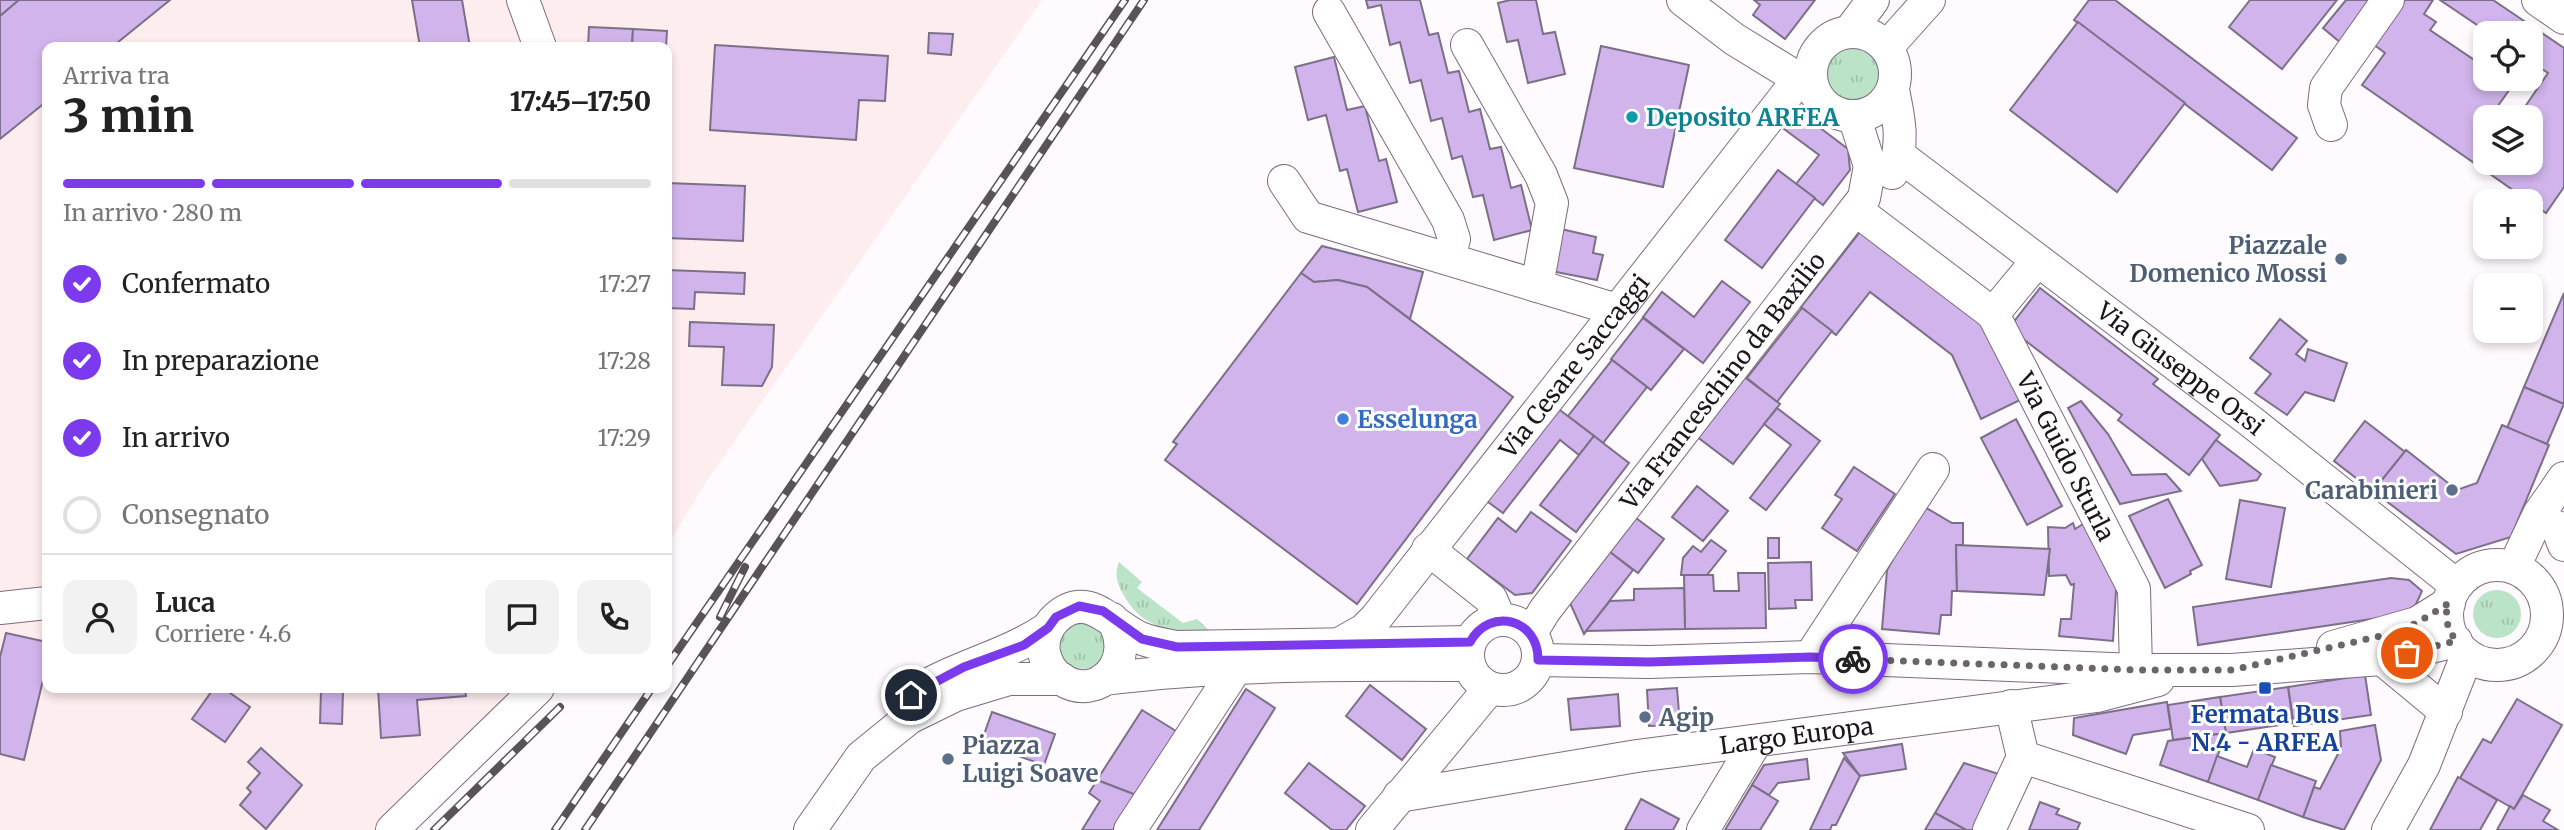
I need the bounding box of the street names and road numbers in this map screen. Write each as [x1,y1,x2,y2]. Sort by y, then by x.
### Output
street label: Via Franceschino da Baxilio [1613,246,1832,516]
street label: Via Cesare Saccaggi [1492,267,1656,465]
street label: Via Giuseppe Orsi [2090,294,2271,442]
street label: Via Guido Sturla [2010,366,2122,546]
street label: Largo Europa [1718,710,1875,761]

